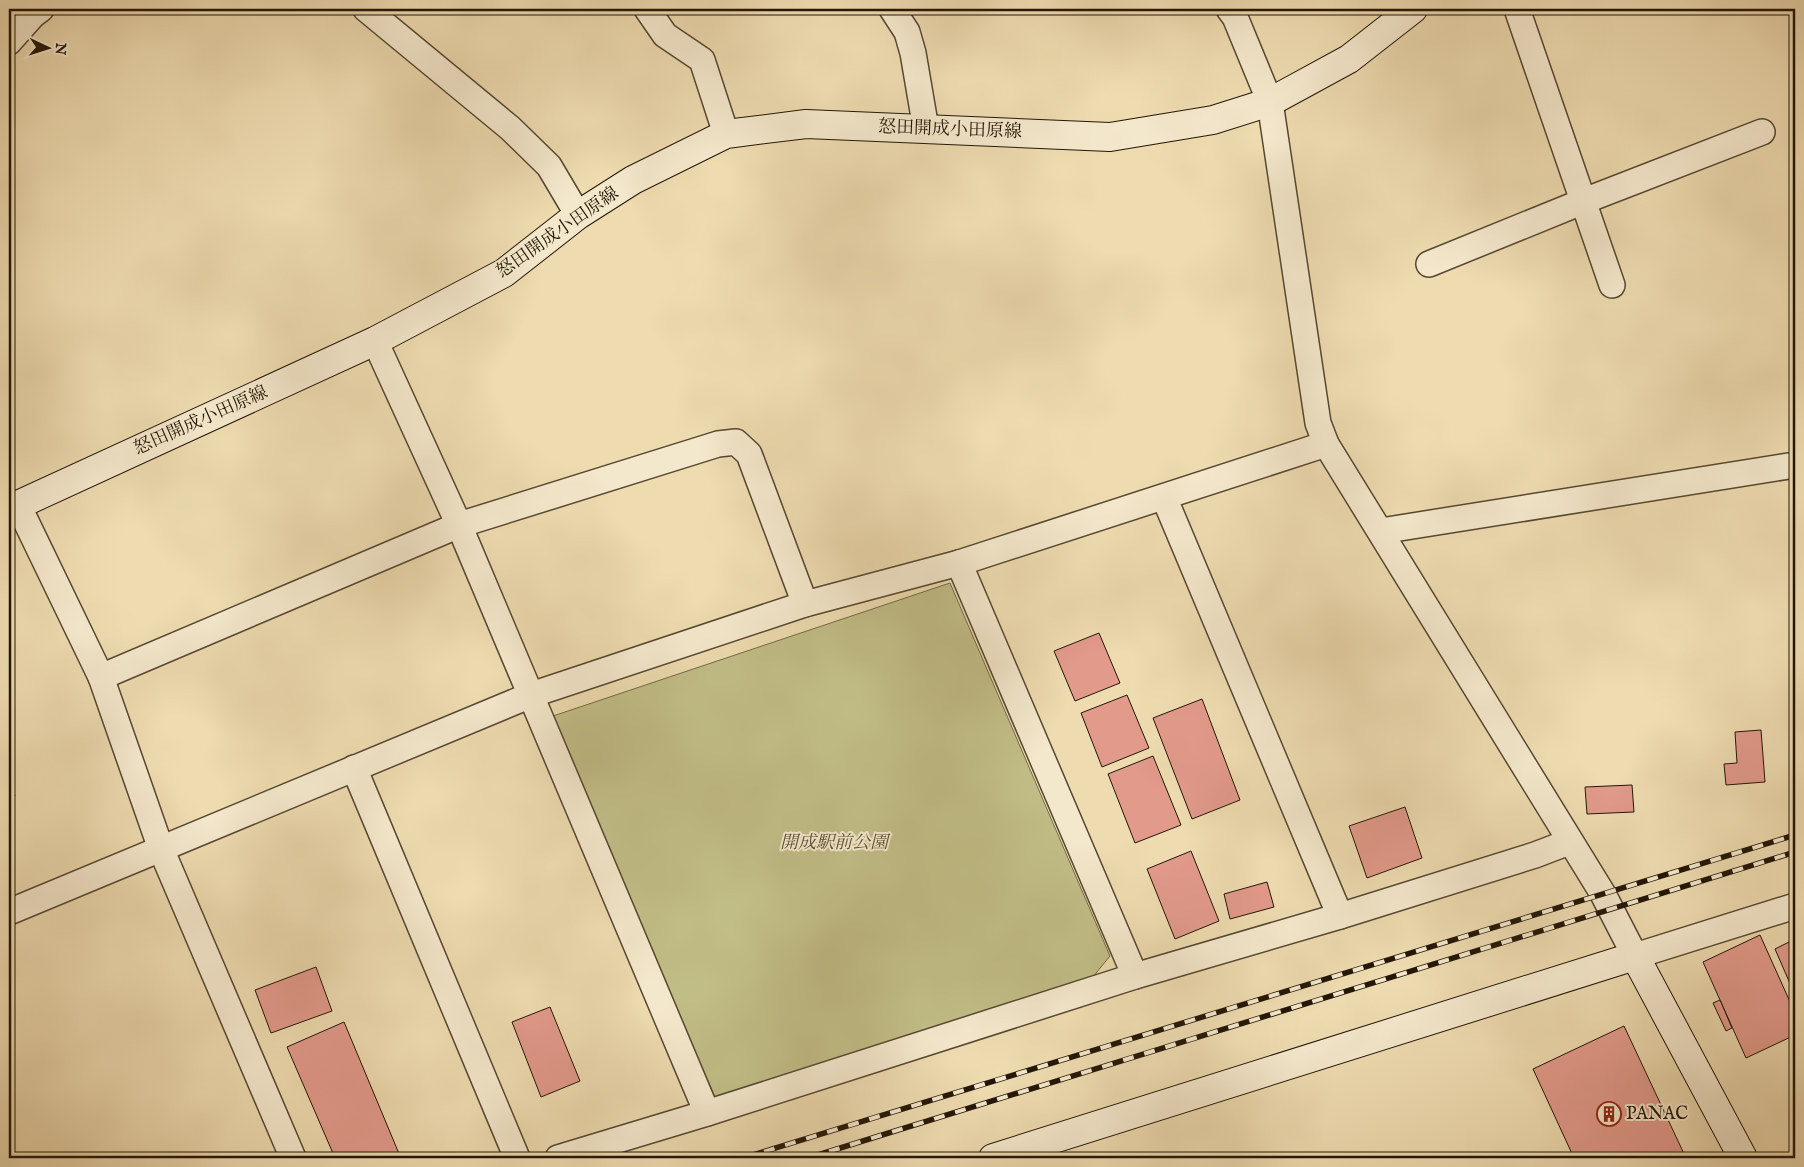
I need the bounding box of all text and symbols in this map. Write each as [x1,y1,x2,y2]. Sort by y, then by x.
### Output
north arrow [22,22,72,72]
text: N [51,41,69,56]
street label: 怒田開成小田原線 [878,116,1022,144]
street label: 怒田開成小田原線 [492,182,624,284]
street label: 怒田開成小田原線 [131,381,271,461]
park label: 開成駅前公園 [780,832,891,855]
building icon: PANAC [1596,1101,1622,1127]
place label: PANAC [1626,1103,1688,1126]

